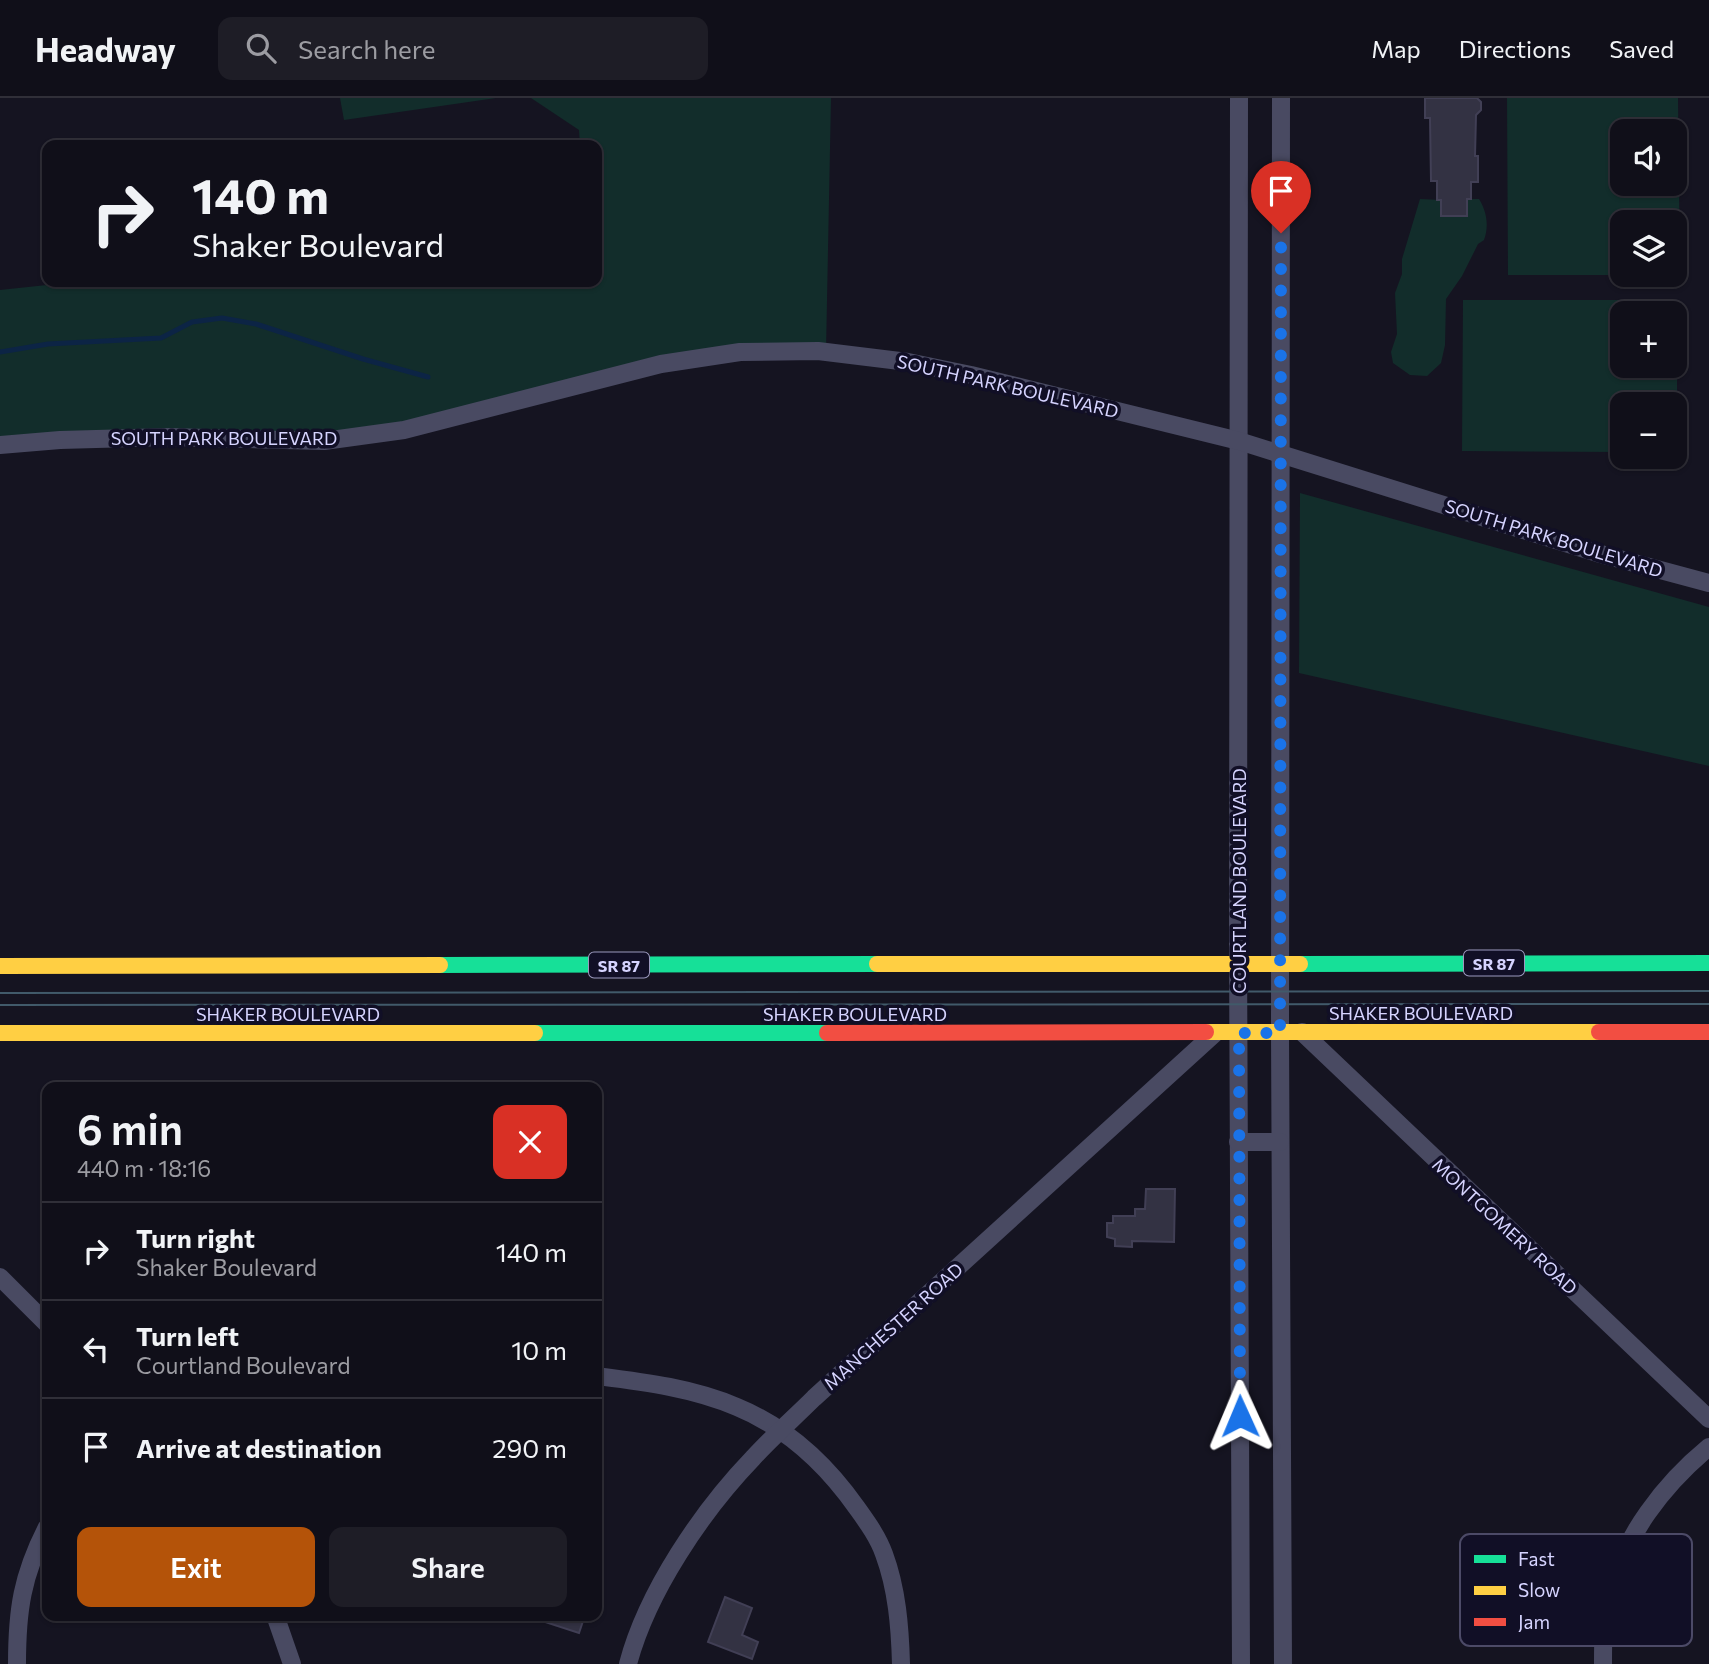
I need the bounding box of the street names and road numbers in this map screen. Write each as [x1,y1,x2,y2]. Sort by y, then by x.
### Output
street label: SOUTH PARK BOULEVARD [895,350,1121,422]
street label: SOUTH PARK BOULEVARD [111,427,337,449]
street label: SOUTH PARK BOULEVARD [1442,494,1666,582]
street label: COURTLAND BOULEVARD [1228,768,1250,994]
road number: SR 87 [1464,950,1524,976]
road number: SR 87 [589,952,649,978]
street label: SHAKER BOULEVARD [1329,1002,1513,1024]
street label: SHAKER BOULEVARD [196,1003,380,1025]
street label: SHAKER BOULEVARD [763,1003,947,1025]
street label: MONTGOMERY ROAD [1428,1153,1582,1299]
street label: MANCHESTER ROAD [819,1258,967,1394]

